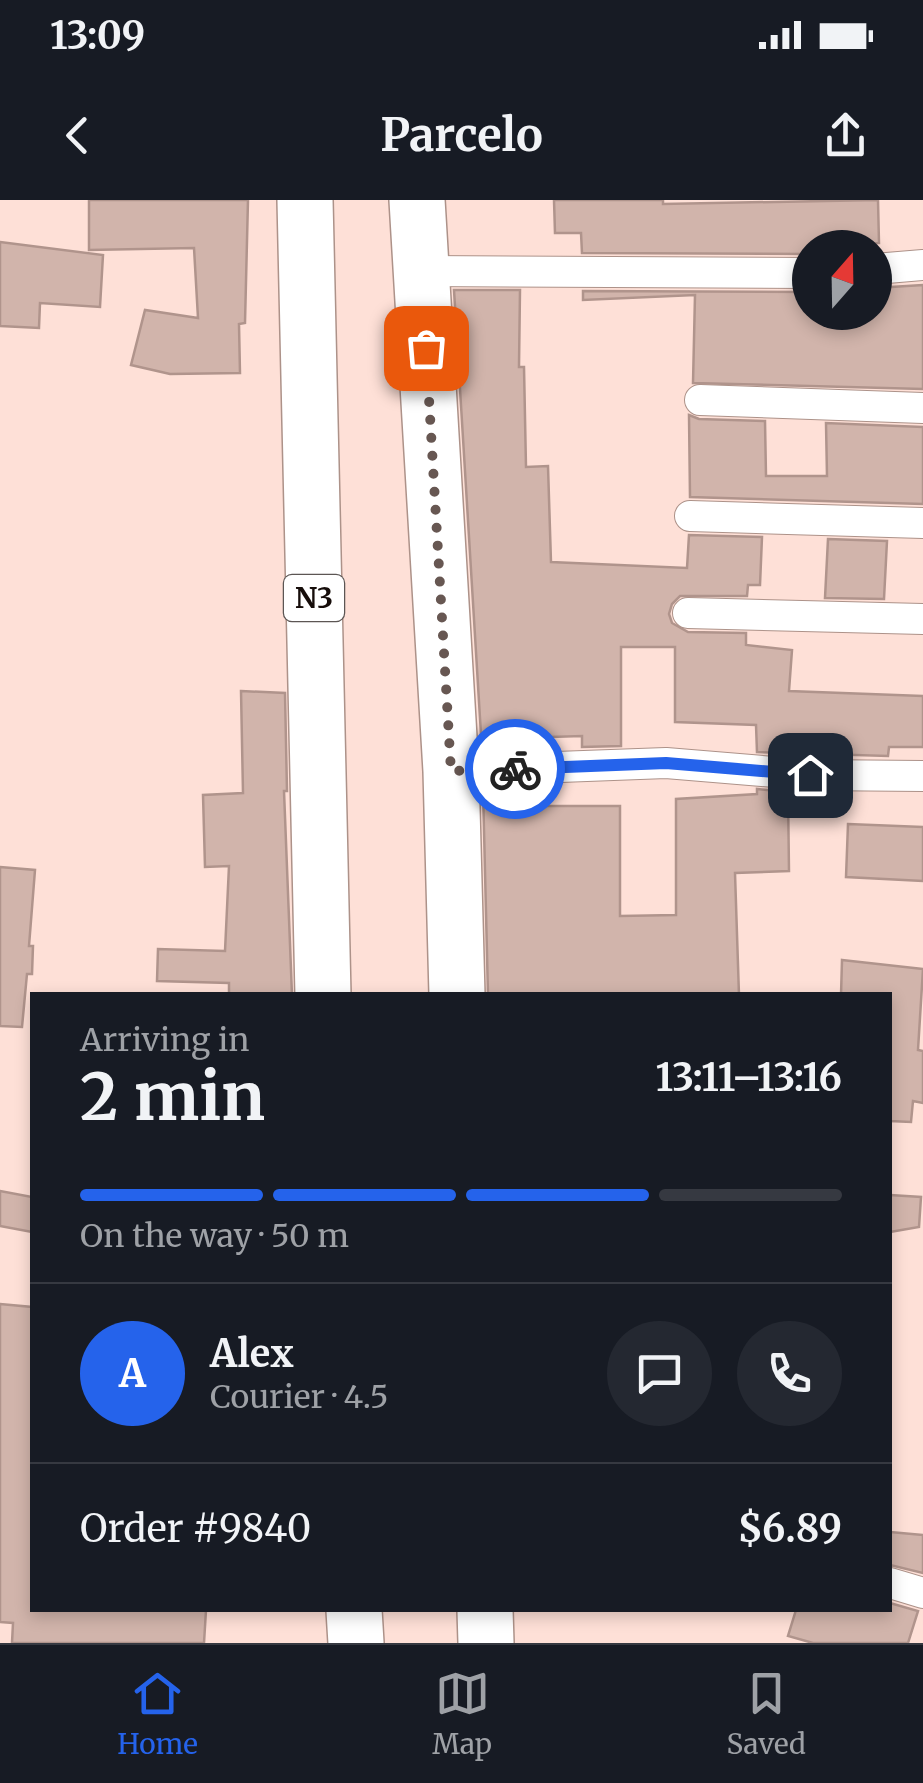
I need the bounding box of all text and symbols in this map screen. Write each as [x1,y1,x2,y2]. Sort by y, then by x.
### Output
text: 13:09 [50,12,145,59]
text: Parcelo [380,107,543,163]
icon: back [50,108,105,163]
icon: share [818,108,873,163]
north arrow [792,230,892,330]
map controls [792,230,892,330]
pin [384,306,469,391]
icon: bag [399,321,454,376]
road number: N3 [284,575,344,621]
courier [465,719,565,819]
pin [768,733,853,818]
icon: bike [488,742,543,797]
icon: home [783,748,838,803]
text: Arriving in [80,1020,249,1060]
text: 13:11–13:16 [655,1054,842,1101]
text: 2 min [80,1056,265,1138]
text: On the way · 50 m [80,1216,349,1256]
button: chat [607,1321,712,1426]
button: phone [737,1321,842,1426]
text: Alex [210,1330,294,1377]
text: A [119,1350,146,1397]
text: Courier · 4.5 [210,1377,388,1417]
text: Order #9840 [80,1505,311,1552]
text: $6.89 [737,1505,842,1552]
tab: Home [117,1666,198,1762]
tab: Map [432,1666,492,1762]
tab: Saved [726,1666,806,1762]

